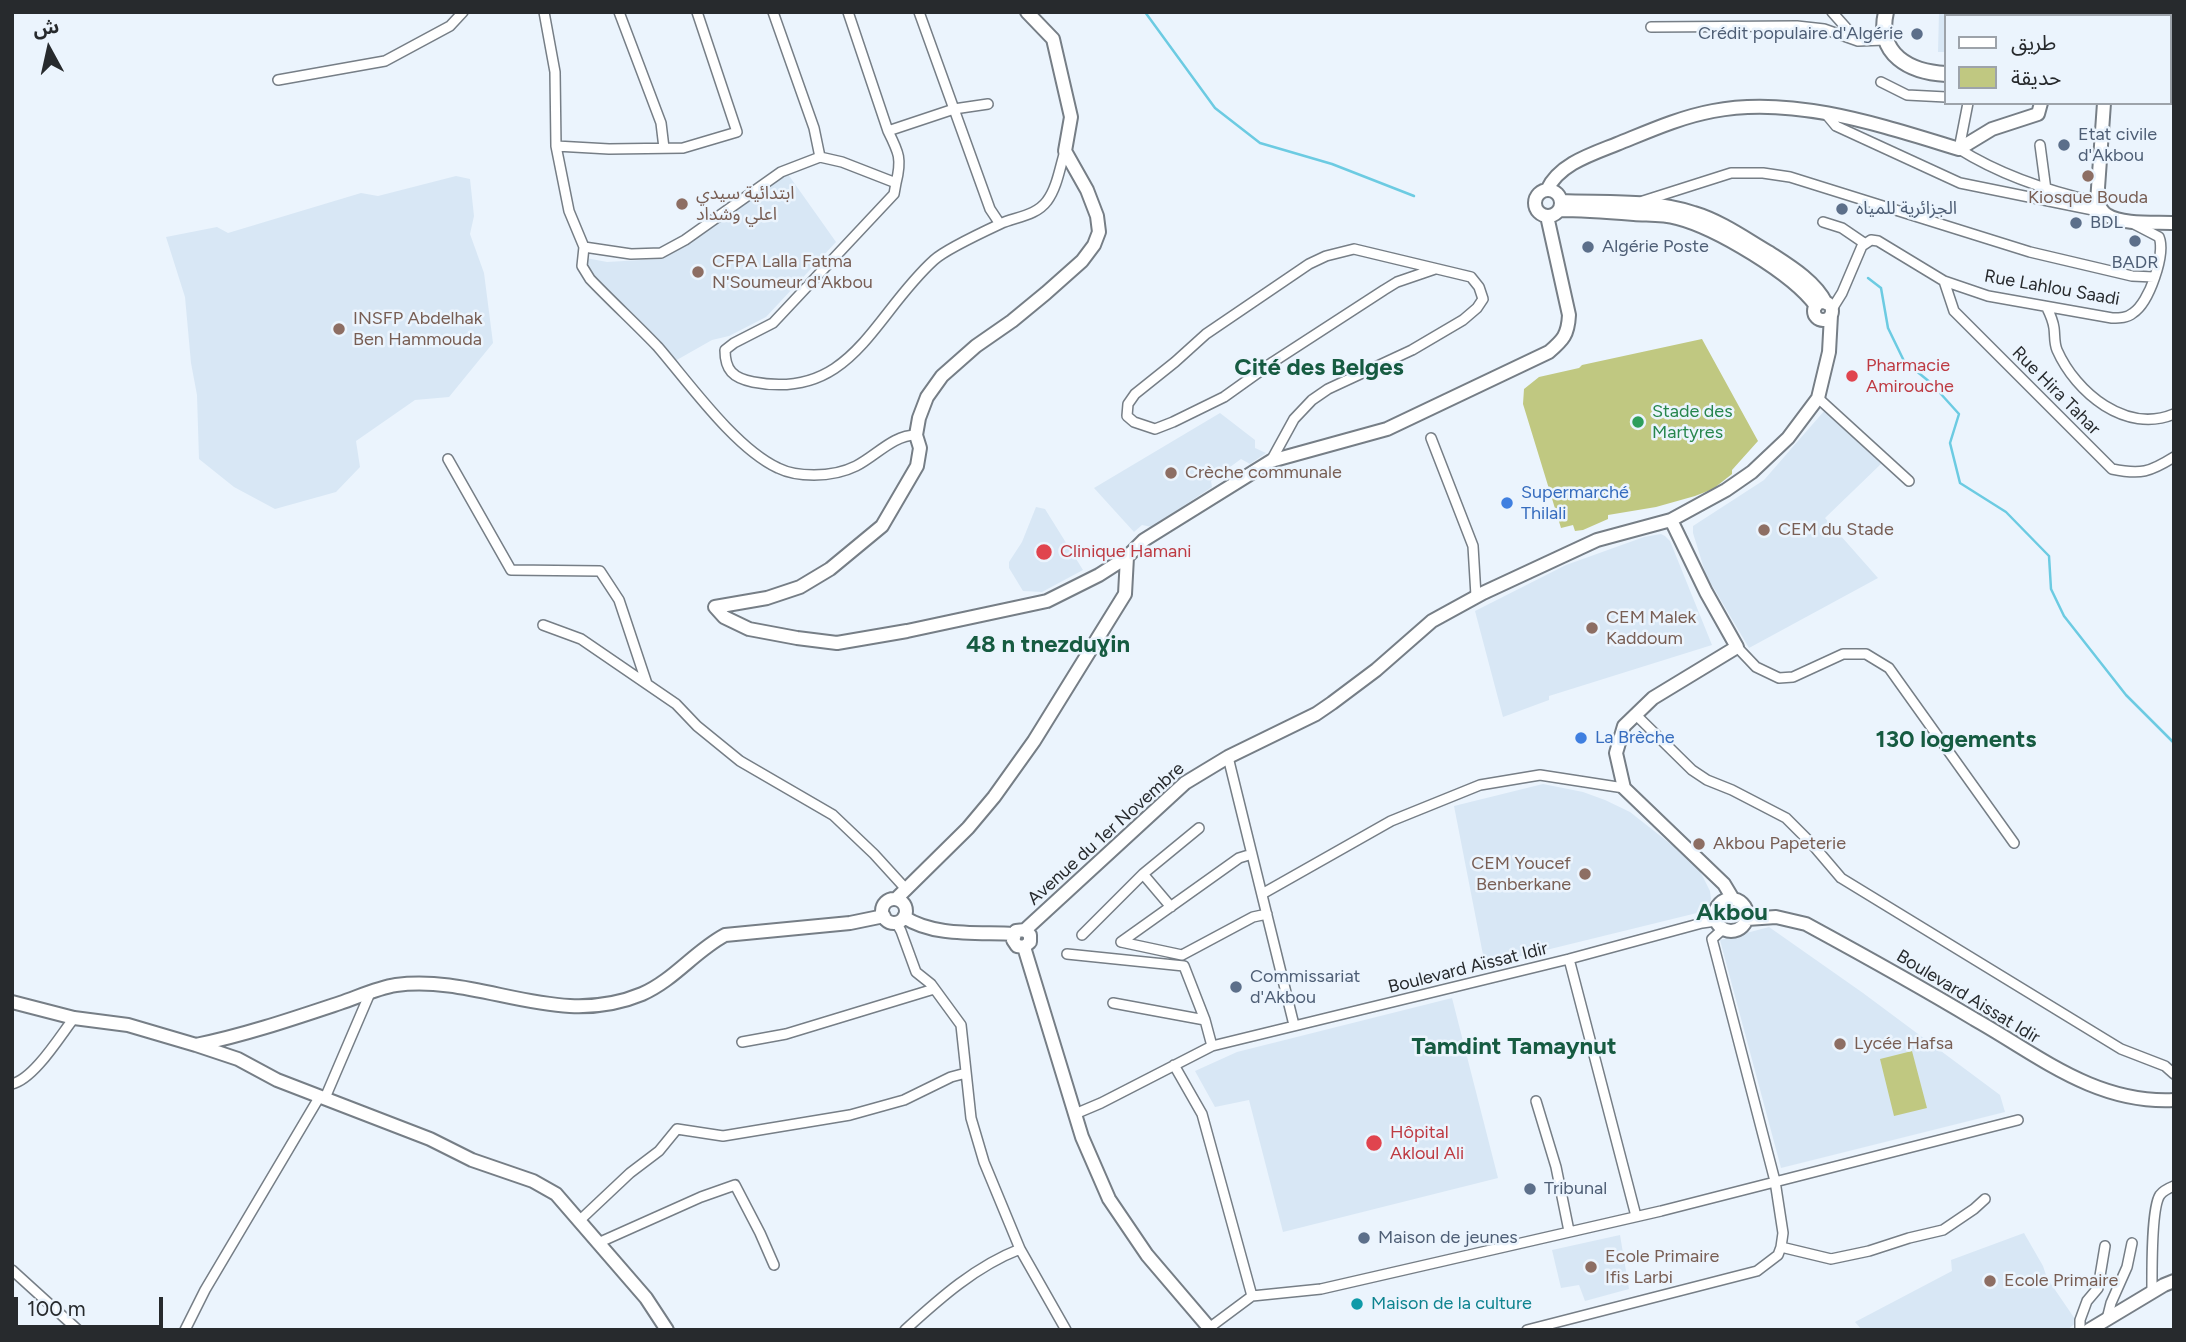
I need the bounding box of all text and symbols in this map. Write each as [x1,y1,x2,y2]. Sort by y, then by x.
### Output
north arrow [14,14,84,84]
legend [1944,14,2172,105]
text: ش [32,15,60,41]
place label: Crédit populaire d'Algérie [1698,23,1903,45]
marker: Crédit populaire d'Algérie [1909,26,1925,42]
text: طريق [2011,30,2056,55]
text: حديقة [2011,65,2061,90]
place label: Etat civile d'Akbou [2078,124,2157,166]
marker: Etat civile d'Akbou [2056,137,2072,153]
marker: Kiosque Bouda [2080,168,2096,184]
place label: ابتدائية سيدي اعلي وشداد [696,183,795,226]
place label: Kiosque Bouda [2028,187,2148,209]
marker: ابتدائية سيدي اعلي وشداد [674,196,690,212]
place label: الجزائرية للمياه [1856,198,1957,220]
marker: الجزائرية للمياه [1834,201,1850,217]
place label: BDL [2090,212,2123,234]
marker: BDL [2068,215,2084,231]
marker: BADR [2127,233,2143,249]
place label: Algérie Poste [1602,236,1709,258]
marker: Algérie Poste [1580,239,1596,255]
place label: CFPA Lalla Fatma N'Soumeur d'Akbou [712,251,873,294]
place label: BADR [2112,252,2158,274]
marker: CFPA Lalla Fatma N'Soumeur d'Akbou [690,264,706,280]
street label: Rue Lahlou Saadi [1983,265,2121,311]
place label: INSFP Abdelhak Ben Hammouda [353,308,483,350]
marker: INSFP Abdelhak Ben Hammouda [331,321,347,337]
street label: Rue Hira Tahar [2007,342,2105,440]
district label: Cité des Belges [1234,354,1404,382]
place label: Pharmacie Amirouche [1866,355,1954,398]
marker: Pharmacie Amirouche [1844,368,1860,384]
place label: Stade des Martyres [1652,401,1733,444]
marker: Stade des Martyres [1630,414,1646,430]
place label: Crèche communale [1185,462,1342,484]
marker: Crèche communale [1163,465,1179,481]
place label: Supermarché Thilali [1521,482,1629,524]
marker: Supermarché Thilali [1499,495,1515,511]
place label: CEM du Stade [1778,519,1894,541]
marker: CEM du Stade [1756,522,1772,538]
place label: Clinique Hamani [1060,541,1191,563]
marker: Clinique Hamani [1034,542,1054,562]
place label: CEM Malek Kaddoum [1606,607,1696,650]
marker: CEM Malek Kaddoum [1584,620,1600,636]
district label: 48 n tnezduɣin [966,631,1130,659]
district label: 130 logements [1876,726,2036,754]
place label: La Brèche [1595,727,1675,749]
marker: La Brèche [1573,730,1589,746]
street label: Avenue du 1er Novembre [1023,758,1189,910]
place label: Akbou Papeterie [1713,833,1846,855]
marker: Akbou Papeterie [1691,836,1707,852]
place label: CEM Youcef Benberkane [1471,853,1571,896]
marker: CEM Youcef Benberkane [1577,866,1593,882]
district label: Akbou [1696,899,1768,927]
street label: Boulevard Aïssat Idir [1386,938,1550,998]
street label: Boulevard Aissat Idir [1892,946,2044,1048]
place label: Commissariat d'Akbou [1250,966,1360,1009]
marker: Commissariat d'Akbou [1228,979,1244,995]
district label: Tamdint Tamaynut [1411,1033,1617,1061]
place label: Lycée Hafsa [1854,1033,1953,1055]
marker: Lycée Hafsa [1832,1036,1848,1052]
place label: Hôpital Akloul Ali [1390,1122,1464,1164]
marker: Hôpital Akloul Ali [1364,1133,1384,1153]
place label: Tribunal [1544,1178,1607,1200]
marker: Tribunal [1522,1181,1538,1197]
place label: Maison de jeunes [1378,1227,1518,1249]
marker: Maison de jeunes [1356,1230,1372,1246]
place label: Ecole Primaire Ifis Larbi [1605,1246,1719,1288]
marker: Ecole Primaire Ifis Larbi [1583,1259,1599,1275]
place label: Ecole Primaire [2004,1270,2118,1292]
marker: Ecole Primaire [1982,1273,1998,1289]
scale bar [18,1282,166,1326]
place label: Maison de la culture [1371,1293,1532,1315]
text: 100 m [27,1296,86,1321]
marker: Maison de la culture [1349,1296,1365,1312]

